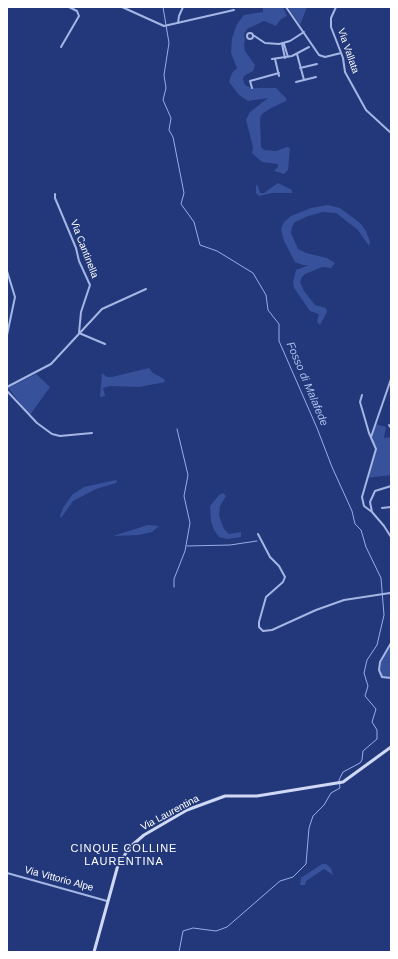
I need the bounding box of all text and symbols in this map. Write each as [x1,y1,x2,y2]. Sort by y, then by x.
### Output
street label: Via Vallata [335,27,361,75]
street label: Via Cantinella [67,218,101,280]
water label: Fosso di Malafede [283,340,331,428]
street label: Via Laurentina [139,793,201,833]
district label: CINQUE COLLINE LAURENTINA [71,842,177,868]
street label: Via Vittorio Alpe [23,864,95,894]

